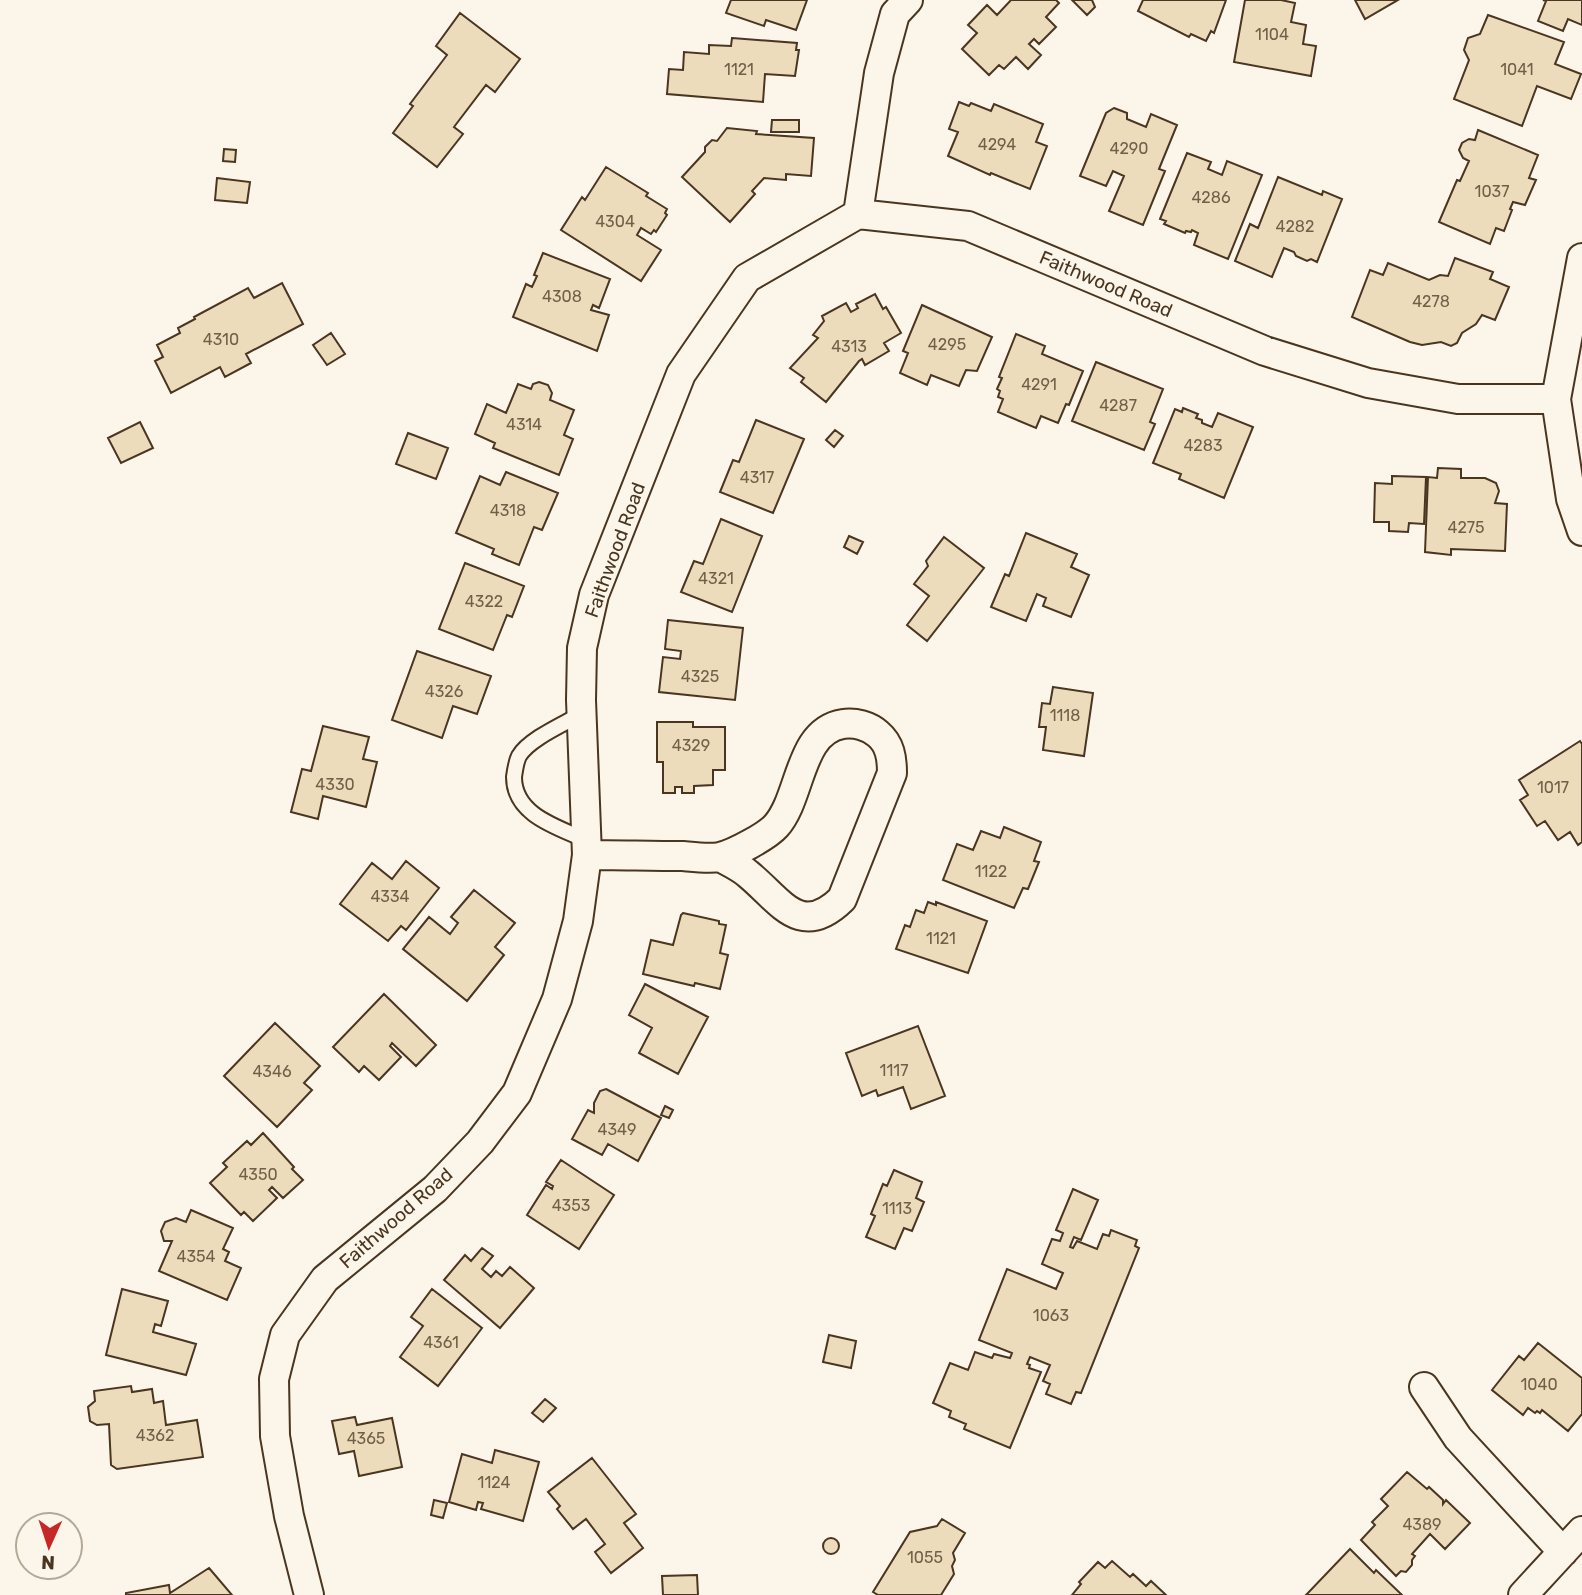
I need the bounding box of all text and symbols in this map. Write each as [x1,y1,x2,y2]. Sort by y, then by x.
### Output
house number: 1104 [1255,25,1289,44]
house number: 1121 [724,60,754,79]
house number: 1041 [1500,60,1534,79]
house number: 4294 [978,135,1016,154]
house number: 4290 [1110,139,1148,158]
house number: 1037 [1475,182,1509,201]
house number: 4286 [1191,188,1231,207]
house number: 4304 [595,212,635,231]
house number: 4282 [1276,217,1314,236]
street label: Faithwood Road [1036,246,1176,322]
house number: 4308 [542,287,582,306]
house number: 4278 [1412,292,1450,311]
house number: 4310 [203,330,239,349]
house number: 4295 [928,335,966,354]
house number: 4313 [831,337,867,356]
house number: 4291 [1021,375,1057,394]
house number: 4287 [1099,396,1137,415]
house number: 4314 [506,415,542,434]
house number: 4283 [1183,436,1223,455]
house number: 4317 [740,468,774,487]
street label: Faithwood Road [580,479,650,621]
house number: 4318 [490,501,526,520]
house number: 4275 [1447,518,1485,537]
house number: 4321 [698,569,734,588]
house number: 4322 [465,592,503,611]
house number: 4325 [681,667,719,686]
house number: 4326 [425,682,464,701]
house number: 1118 [1050,706,1080,725]
house number: 4329 [672,736,710,755]
house number: 4330 [315,775,355,794]
house number: 1017 [1537,778,1569,797]
house number: 1122 [975,862,1007,881]
house number: 4334 [370,887,410,906]
house number: 1121 [926,929,956,948]
house number: 1117 [880,1061,908,1080]
house number: 4346 [252,1062,292,1081]
house number: 4349 [598,1120,636,1139]
street label: Faithwood Road [335,1163,457,1273]
house number: 4350 [238,1165,278,1184]
house number: 4353 [552,1196,590,1215]
house number: 1113 [882,1199,912,1218]
house number: 4354 [177,1247,216,1266]
house number: 1063 [1033,1306,1069,1325]
house number: 4361 [423,1333,459,1352]
house number: 1040 [1520,1375,1558,1394]
house number: 4362 [136,1426,174,1445]
house number: 4365 [347,1429,385,1448]
house number: 1124 [478,1473,510,1492]
north arrow [14,1511,84,1581]
house number: 4389 [1402,1515,1442,1534]
house number: 1055 [907,1548,943,1567]
text: N [41,1551,56,1574]

